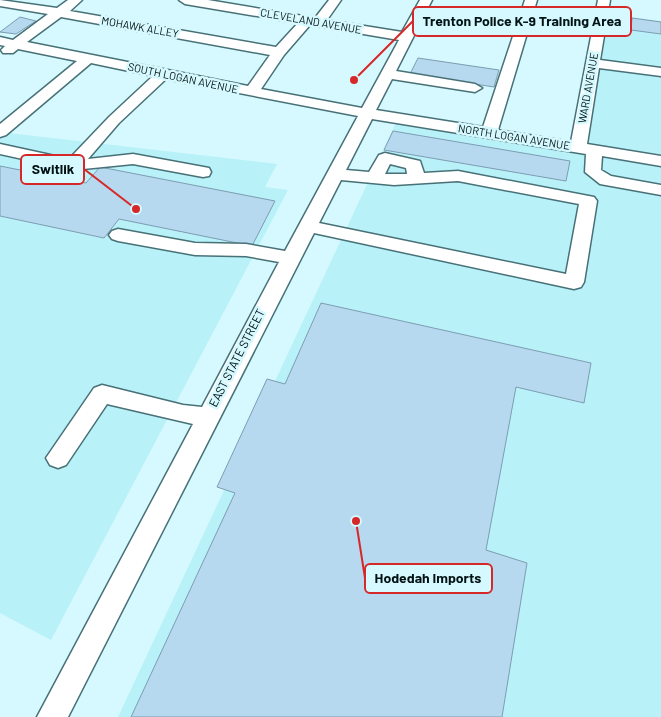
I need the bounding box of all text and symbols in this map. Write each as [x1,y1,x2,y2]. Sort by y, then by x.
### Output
street label: CLEVELAND AVENUE [259,5,363,36]
callout: Trenton Police K-9 Training Area [413,7,631,36]
text: Trenton Police K-9 Training Area [423,12,621,29]
street label: MOHAWK ALLEY [100,13,180,40]
street label: WARD AVENUE [575,51,600,124]
street label: SOUTH LOGAN AVENUE [127,59,240,96]
street label: NORTH LOGAN AVENUE [457,121,571,152]
callout: Switlik [21,155,84,184]
text: Switlik [32,160,75,177]
street label: EAST STATE STREET [205,306,267,409]
callout: Hodedah Imports [365,564,492,593]
text: Hodedah Imports [375,569,481,586]

